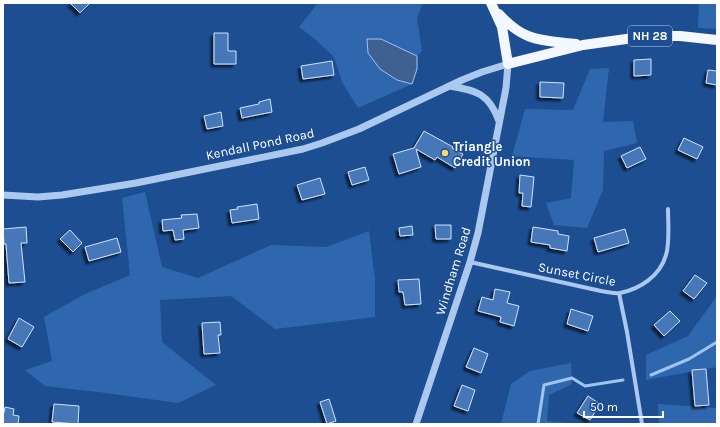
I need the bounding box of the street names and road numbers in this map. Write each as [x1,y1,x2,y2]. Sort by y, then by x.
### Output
road number: NH 28 [628,26,672,46]
street label: Kendall Pond Road [204,125,316,163]
street label: Windham Road [432,225,474,317]
street label: Sunset Circle [537,259,617,289]

